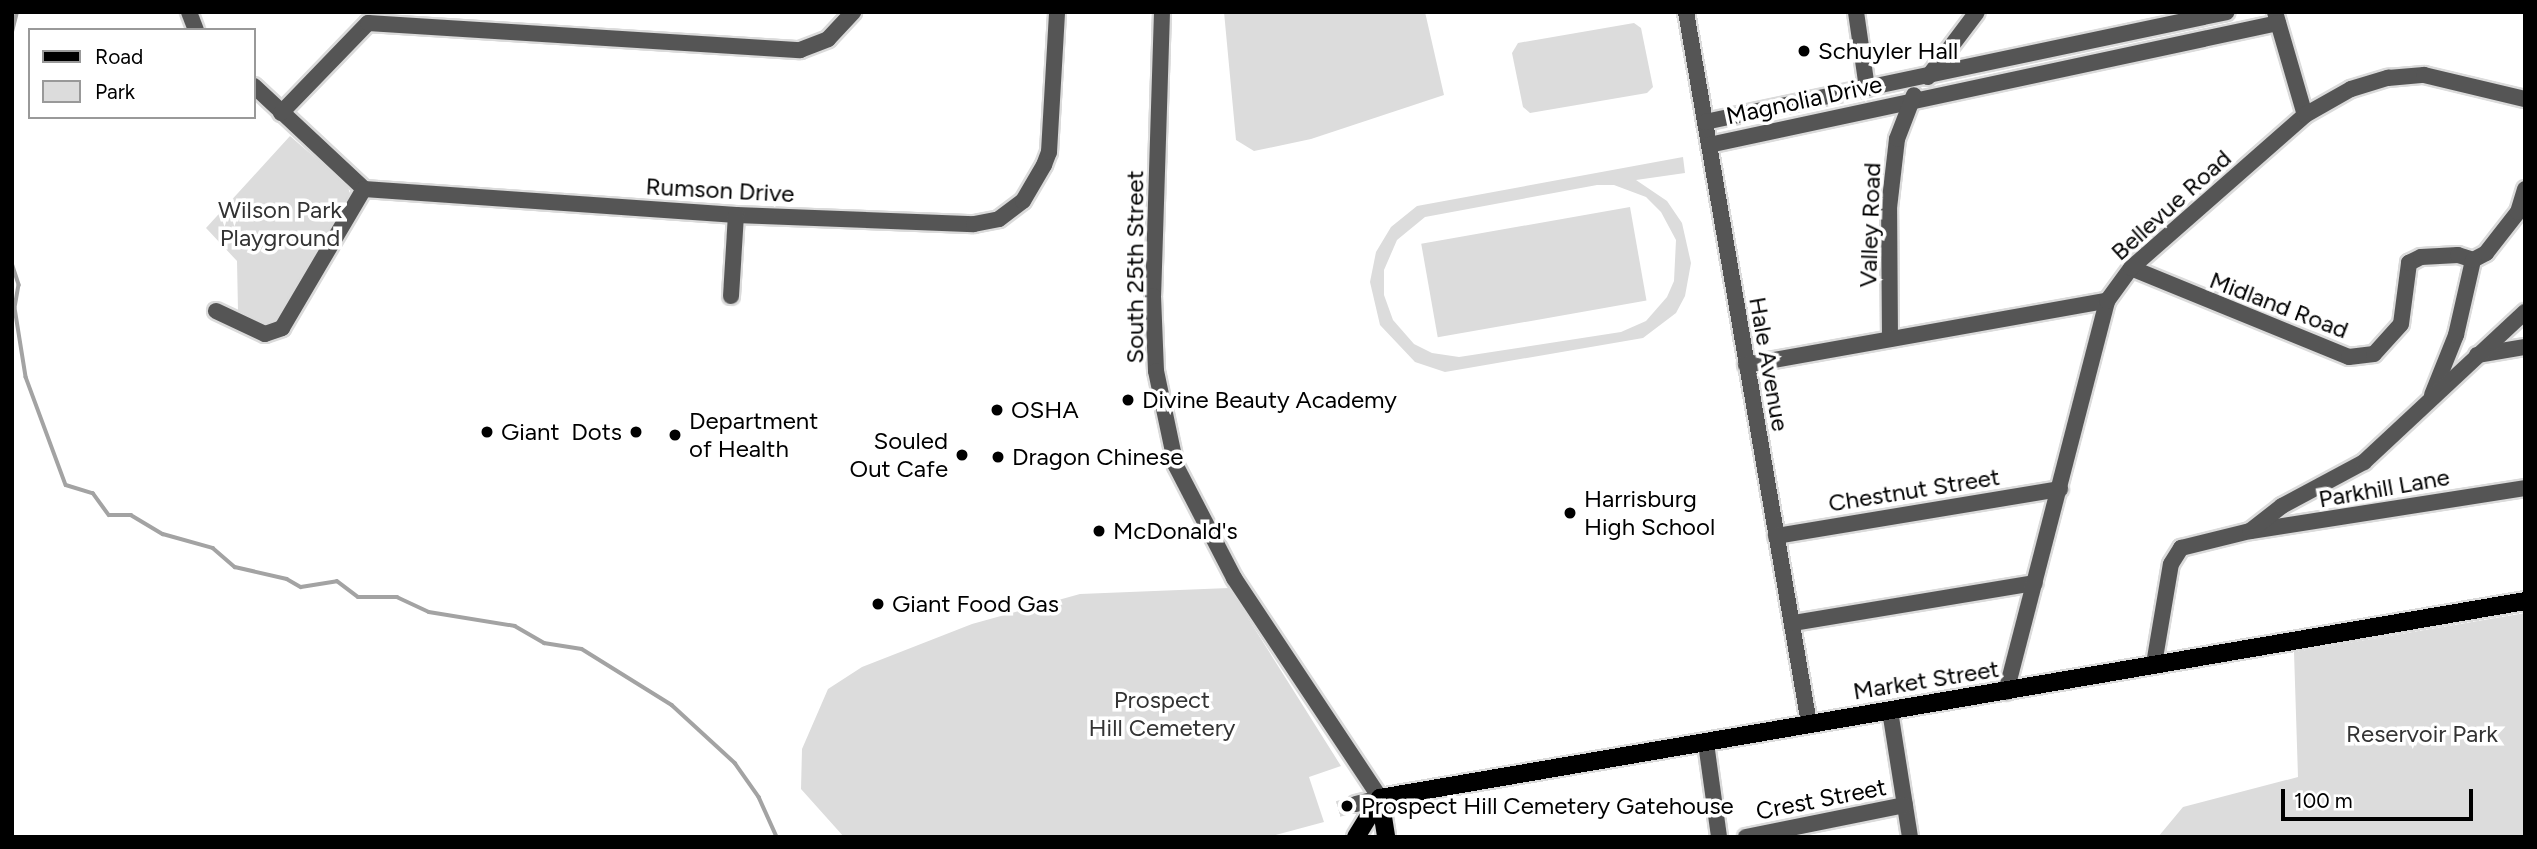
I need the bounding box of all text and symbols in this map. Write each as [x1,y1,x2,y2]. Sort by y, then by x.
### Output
legend [28,28,256,119]
place label: Schuyler Hall [1818,37,1958,65]
marker: Schuyler Hall [1796,43,1812,59]
text: Road [95,44,143,69]
street label: Magnolia Drive [1724,69,1884,131]
text: Park [95,79,135,104]
street label: Bellevue Road [2105,144,2237,266]
street label: Valley Road [1853,162,1887,288]
street label: South 25th Street [1121,170,1149,364]
street label: Rumson Drive [645,172,795,208]
park label: Wilson Park Playground [218,196,342,252]
street label: Midland Road [2206,265,2352,345]
street label: Hale Avenue [1743,295,1795,433]
place label: Divine Beauty Academy [1142,386,1397,414]
marker: Divine Beauty Academy [1120,392,1136,408]
place label: OSHA [1011,396,1079,424]
marker: OSHA [989,402,1005,418]
place label: Department of Health [689,407,818,463]
place label: Giant [501,418,560,446]
place label: Dots [571,418,622,446]
marker: Giant [479,424,495,440]
marker: Dots [628,424,644,440]
marker: Department of Health [667,427,683,443]
place label: Souled Out Cafe [850,427,948,483]
place label: Dragon Chinese [1012,443,1183,471]
marker: Souled Out Cafe [954,447,970,463]
marker: Dragon Chinese [990,449,1006,465]
street label: Chestnut Street [1826,462,2002,518]
street label: Parkhill Lane [2316,462,2452,514]
place label: Harrisburg High School [1584,485,1715,541]
marker: Harrisburg High School [1562,505,1578,521]
place label: McDonald's [1113,517,1238,545]
marker: McDonald's [1091,523,1107,539]
place label: Giant Food Gas [892,590,1059,618]
marker: Giant Food Gas [870,596,886,612]
street label: Market Street [1851,654,2001,706]
park label: Prospect Hill Cemetery [1089,686,1235,742]
park label: Reservoir Park [2346,720,2498,748]
street label: Crest Street [1754,772,1888,826]
scale bar [2285,776,2478,820]
text: 100 m [2294,788,2353,813]
place label: Prospect Hill Cemetery Gatehouse [1361,792,1734,820]
marker: Prospect Hill Cemetery Gatehouse [1339,798,1355,814]

